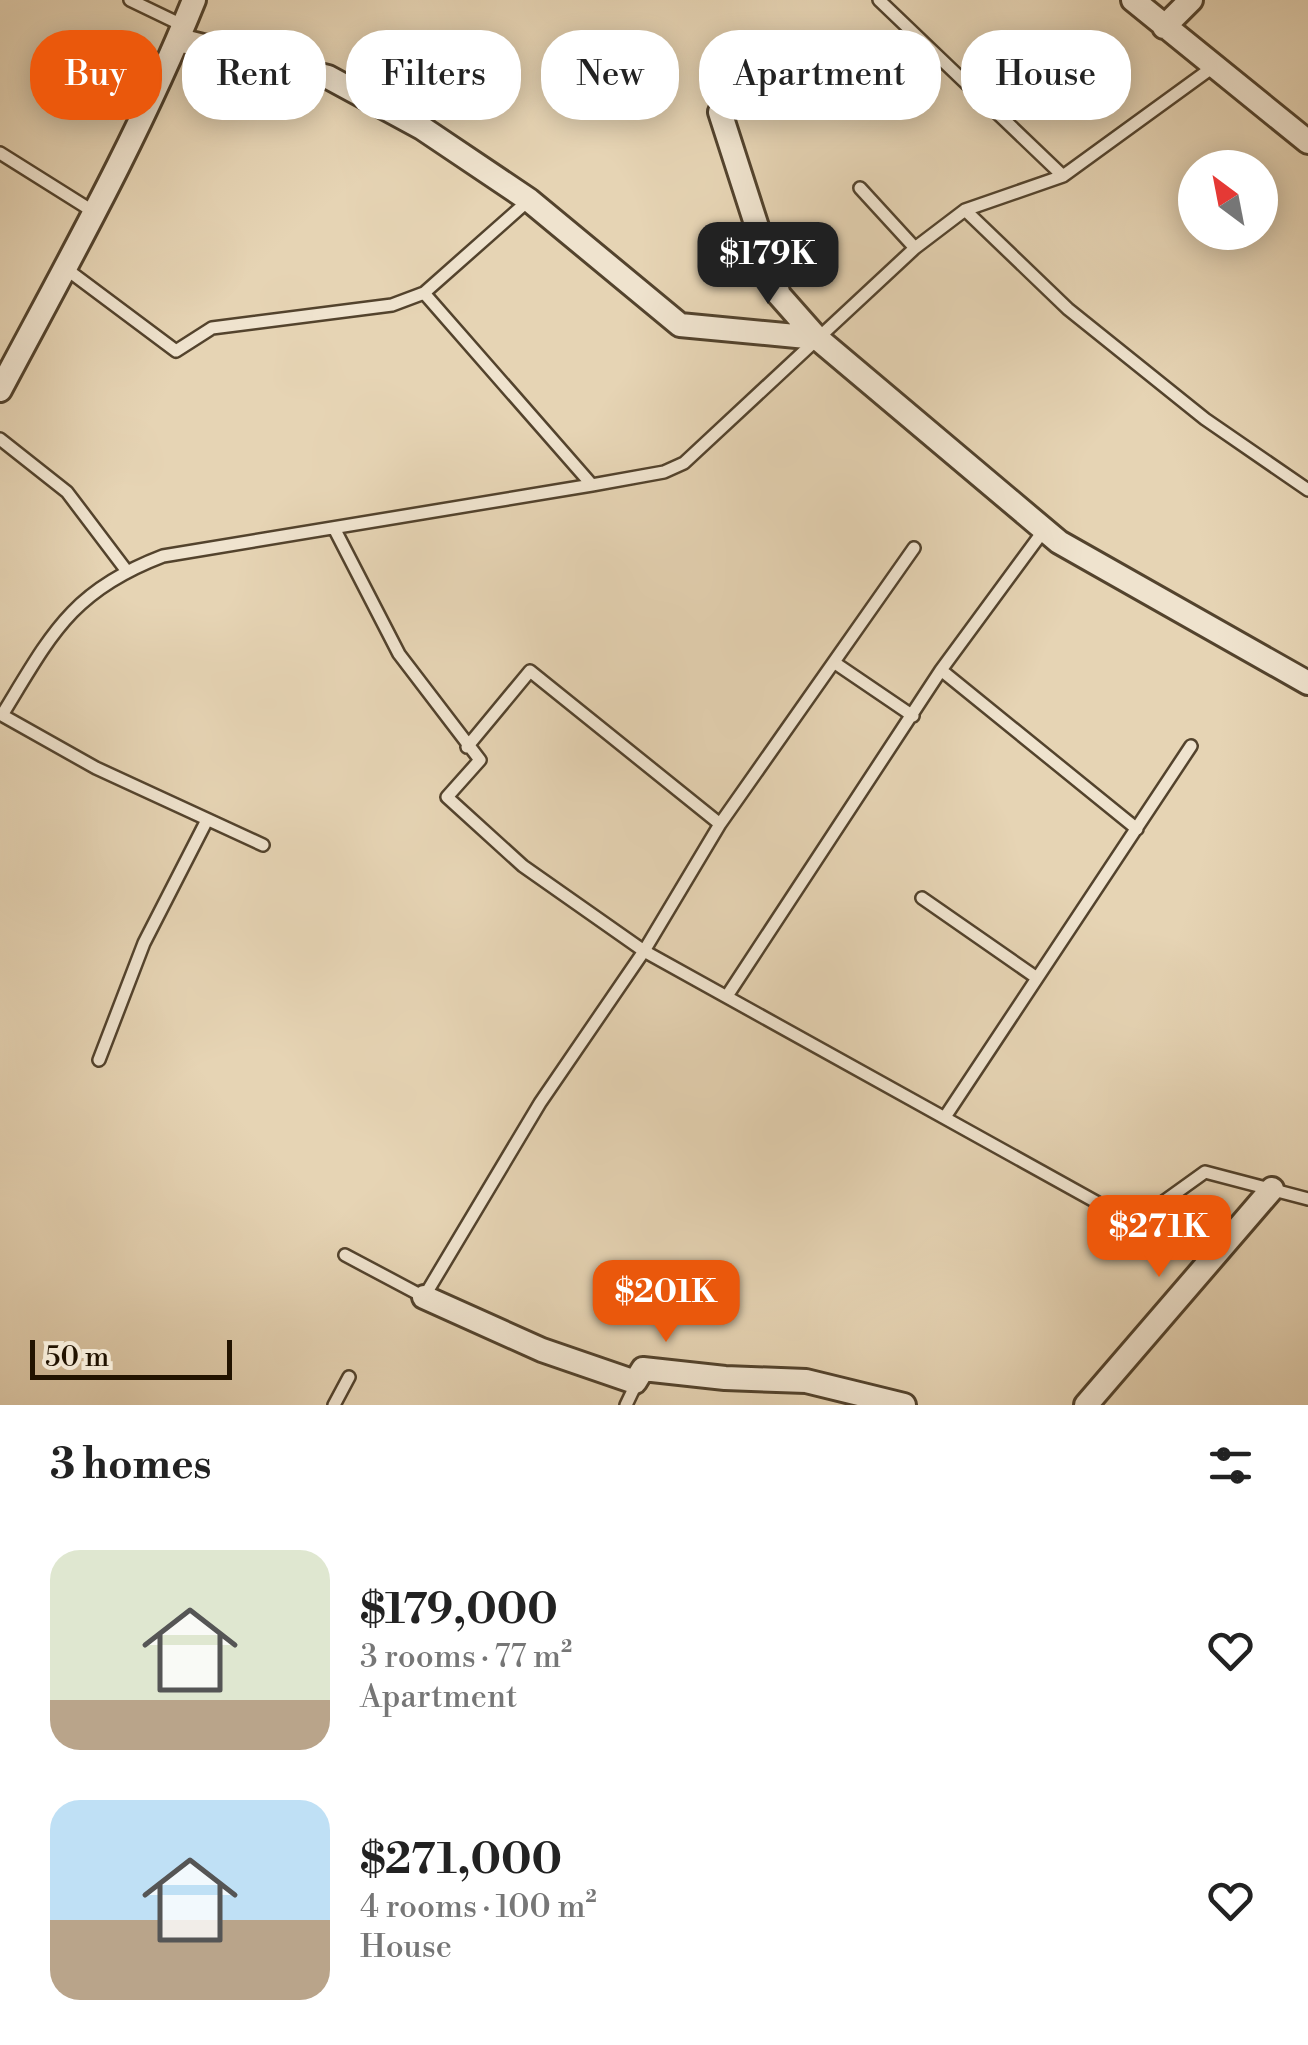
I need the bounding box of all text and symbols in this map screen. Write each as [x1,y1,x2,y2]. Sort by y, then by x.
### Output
chip: Buy [30,30,162,120]
chip: Rent [182,30,326,120]
chip: Filters [346,30,521,120]
chip: New [541,30,679,120]
chip: Apartment [699,30,941,120]
chip: House [961,30,1131,120]
north arrow [1178,150,1278,250]
map controls [1178,150,1278,250]
pin: $179K [698,222,838,307]
text: $179K [719,234,817,274]
pin: $271K [1089,1195,1229,1280]
text: $271K [1109,1207,1209,1247]
pin: $201K [596,1260,736,1345]
text: $201K [615,1272,717,1312]
scale bar [30,1335,232,1380]
text: 50 m [45,1340,109,1375]
icon: filters [1203,1438,1258,1493]
text: 3 homes [50,1439,212,1492]
text: $179,000 [360,1584,558,1637]
icon: home [130,1590,250,1710]
icon: heart [1203,1623,1258,1678]
text: 3 rooms · 77 m² [360,1637,572,1677]
text: Apartment [360,1677,517,1717]
text: $271,000 [360,1834,562,1887]
icon: home [130,1840,250,1960]
icon: heart [1203,1873,1258,1928]
text: 4 rooms · 100 m² [360,1887,597,1927]
text: House [360,1927,452,1967]

